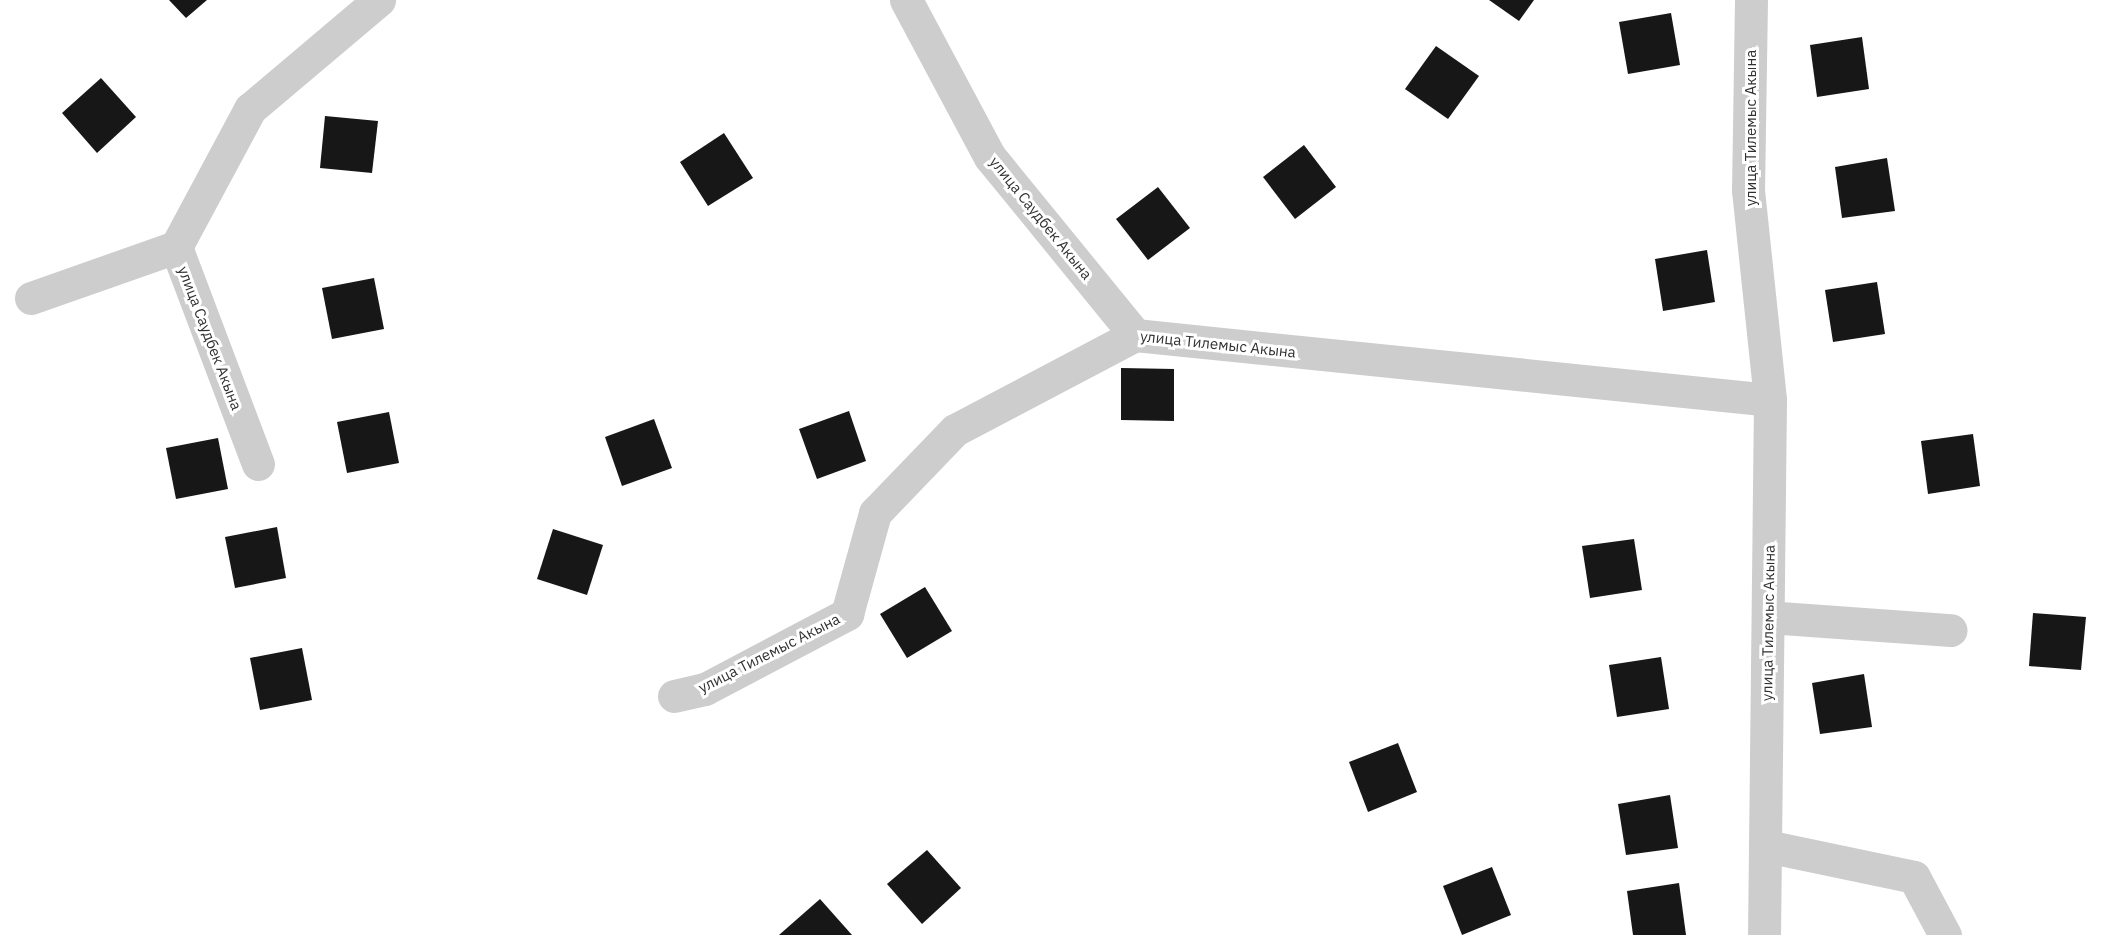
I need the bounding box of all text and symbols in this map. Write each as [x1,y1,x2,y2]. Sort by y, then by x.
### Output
street label: улица Тилемыс Акына [1742,50,1760,206]
street label: улица Саудбек Акына [986,153,1096,283]
street label: улица Саудбек Акына [174,264,246,412]
street label: улица Тилемыс Акына [1139,327,1297,361]
street label: улица Тилемыс Акына [1758,545,1778,701]
street label: улица Тилемыс Акына [695,609,843,697]

